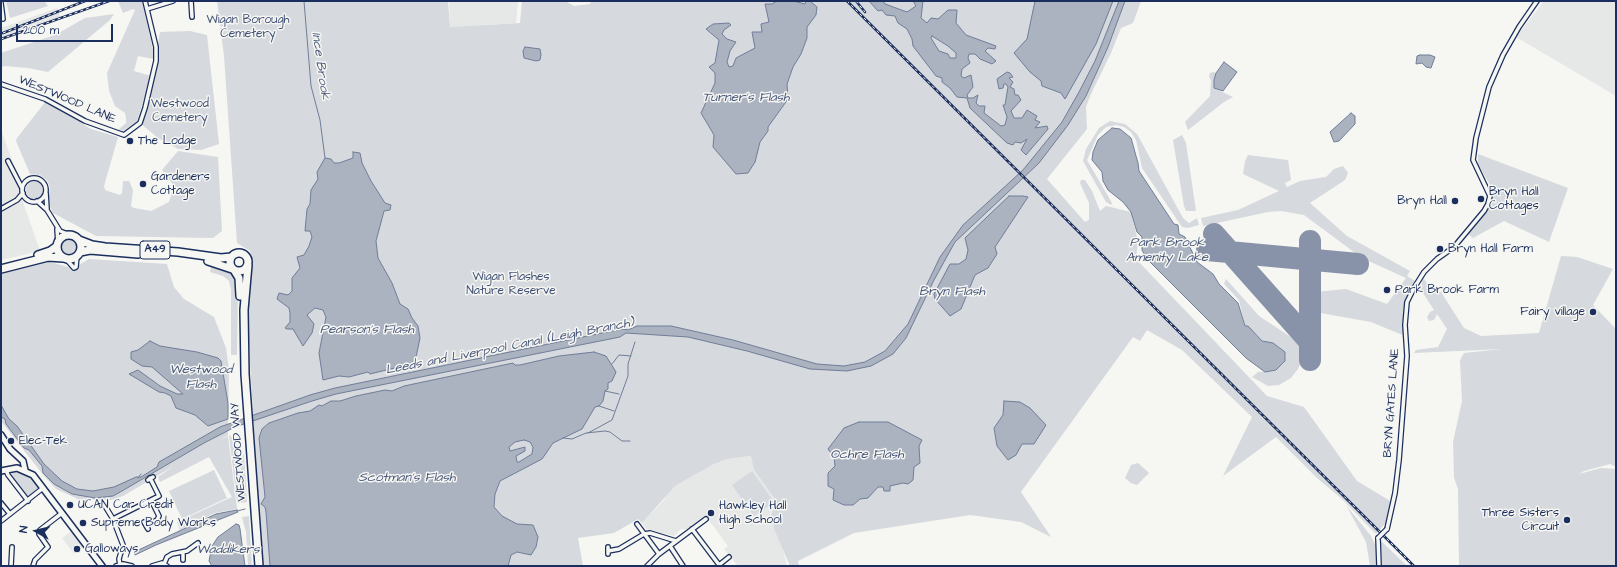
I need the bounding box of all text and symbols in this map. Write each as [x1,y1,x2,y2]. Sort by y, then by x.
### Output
park label: Wigan Borough Cemetery [206,13,290,41]
scale bar [18,16,115,42]
text: 200 m [23,22,59,39]
water label: Ince Brook [308,31,332,101]
street label: WESTWOOD LANE [16,73,118,127]
water label: Turner's Flash [702,90,790,106]
park label: Westwood Cemetery [151,97,209,125]
place label: The Lodge [138,134,197,148]
marker: The Lodge [125,136,135,146]
place label: Gardeners Cottage [151,170,210,198]
marker: Gardeners Cottage [138,179,148,189]
place label: Bryn Hall Cottages [1489,185,1539,213]
place label: Bryn Hall [1397,194,1447,208]
marker: Bryn Hall Cottages [1476,194,1486,204]
marker: Bryn Hall [1450,196,1460,206]
water label: Park Brook Amenity Lake [1126,235,1208,266]
road number: A49 [140,241,170,259]
place label: Bryn Hall Farm [1448,242,1533,256]
marker: Bryn Hall Farm [1435,244,1445,254]
park label: Wigan Flashes Nature Reserve [466,270,556,298]
place label: Park Brook Farm [1395,283,1499,297]
water label: Bryn Flash [919,284,985,300]
marker: Park Brook Farm [1382,285,1392,295]
place label: Fairy village [1520,305,1585,319]
marker: Fairy village [1588,307,1598,317]
water label: Leeds and Liverpool Canal (Leigh Branch) [385,315,635,379]
water label: Pearson's Flash [320,322,414,338]
street label: BRYN GATES LANE [1381,348,1403,458]
water label: Westwood Flash [170,362,232,393]
street label: WESTWOOD WAY [228,402,250,502]
place label: Elec-Tek [19,434,67,448]
marker: Elec-Tek [6,436,16,446]
water label: Ochre Flash [830,447,904,463]
water label: Scotman's Flash [359,470,455,486]
place label: UCAN Car Credit [78,498,174,512]
place label: Hawkley Hall High School [719,499,786,527]
marker: UCAN Car Credit [65,500,75,510]
place label: Three Sisters Circuit [1482,506,1559,534]
marker: Hawkley Hall High School [706,508,716,518]
north arrow [16,511,56,551]
marker: Three Sisters Circuit [1562,515,1572,525]
place label: Supreme Body Works [91,516,216,530]
marker: Supreme Body Works [78,518,88,528]
text: N [16,525,32,534]
place label: Galloways [85,542,138,556]
water label: Waddikers [197,542,259,558]
marker: Galloways [72,544,82,554]

